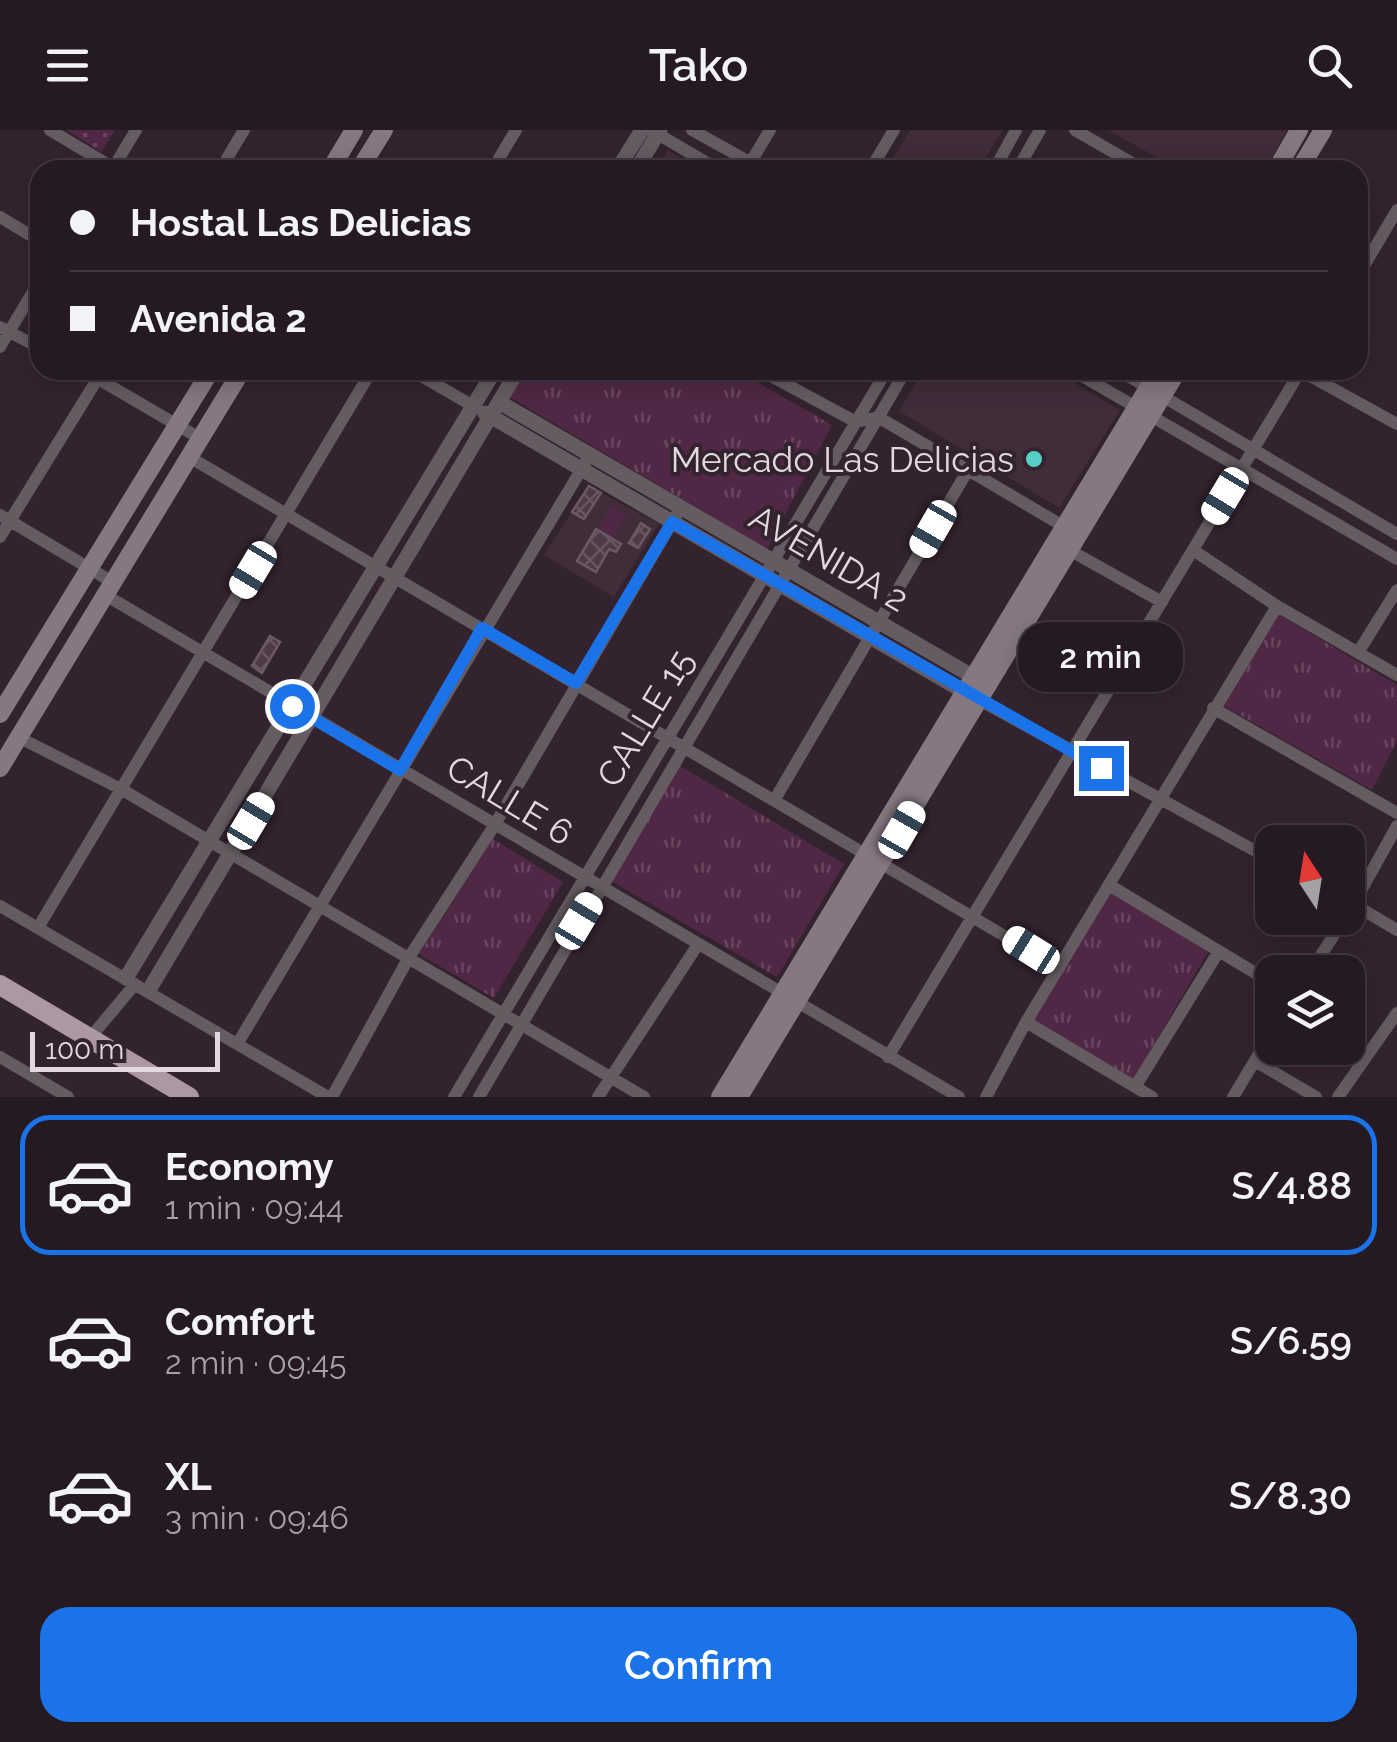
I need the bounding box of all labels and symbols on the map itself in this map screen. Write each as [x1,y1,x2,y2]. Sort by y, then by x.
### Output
place label: Mercado Las Delicias [671,439,1014,480]
marker: Mercado Las Delicias [1023,448,1045,470]
car [1197,463,1253,529]
street label: AVENIDA 2 [742,496,916,620]
car [905,496,961,562]
car [225,537,281,603]
callout: 2 min [1018,623,1184,693]
street label: CALLE 15 [588,642,702,794]
route start [270,684,315,729]
route end [1079,746,1124,791]
street label: CALLE 6 [440,747,580,853]
car [223,788,279,854]
car [874,797,930,863]
north arrow [1255,825,1365,935]
car [551,888,607,954]
car [998,921,1064,979]
scale bar [30,1027,220,1071]

